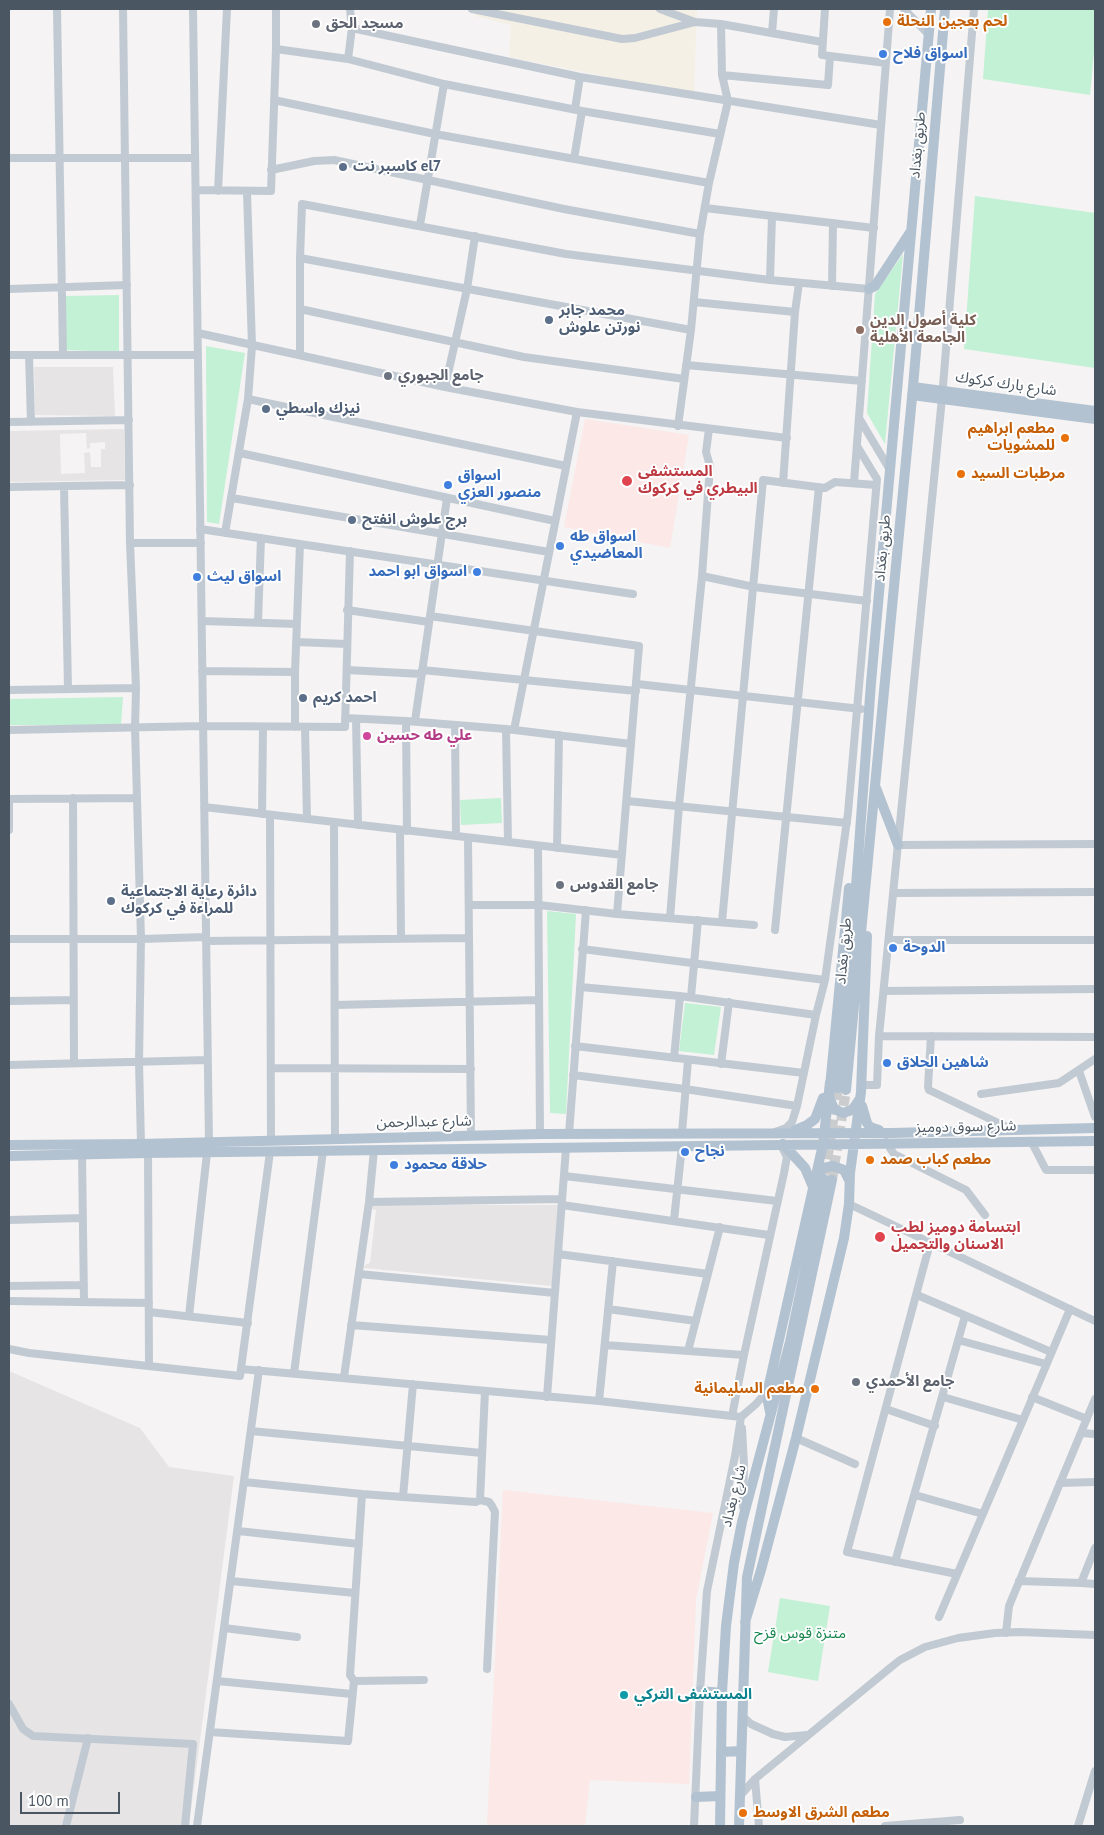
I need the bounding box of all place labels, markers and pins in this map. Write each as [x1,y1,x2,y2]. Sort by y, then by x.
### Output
place label: لحم بعجين النحلة [897,13,1007,31]
place label: مسجد الحق [326,15,403,33]
marker: لحم بعجين النحلة [881,16,893,28]
marker: مسجد الحق [310,18,322,30]
place label: اسواق فلاح [893,45,968,63]
marker: اسواق فلاح [877,48,889,60]
place label: كاسبر نت el7 [353,158,441,176]
marker: كاسبر نت el7 [337,161,349,173]
place label: محمد جابر نورتن علوش [559,302,640,337]
place label: كلية أصول الدين الجامعة الأهلية [870,312,976,347]
marker: محمد جابر نورتن علوش [543,314,555,326]
marker: كلية أصول الدين الجامعة الأهلية [854,324,866,336]
place label: جامع الجبوري [398,367,484,385]
marker: جامع الجبوري [382,370,394,382]
place label: نيزك واسطي [276,400,360,418]
marker: نيزك واسطي [260,403,272,415]
place label: مطعم ابراهيم للمشويات [968,420,1055,455]
marker: مطعم ابراهيم للمشويات [1059,432,1071,444]
place label: المستشفى البيطري في كركوك [638,463,758,498]
place label: مرطبات السيد [971,465,1065,483]
place label: اسواق منصور العزي [458,467,541,502]
marker: مرطبات السيد [955,468,967,480]
marker: المستشفى البيطري في كركوك [620,474,634,488]
marker: اسواق منصور العزي [442,479,454,491]
place label: برج علوش انفتح [362,511,467,529]
marker: برج علوش انفتح [346,514,358,526]
place label: اسواق طه المعاضيدي [570,528,643,563]
marker: اسواق طه المعاضيدي [554,540,566,552]
place label: اسواق ابو احمد [368,563,467,581]
marker: اسواق ابو احمد [471,566,483,578]
place label: اسواق ليث [207,568,281,586]
marker: اسواق ليث [191,571,203,583]
place label: احمد كريم [313,689,377,707]
marker: احمد كريم [297,692,309,704]
place label: علي طه حسين [377,727,472,745]
marker: علي طه حسين [361,730,373,742]
place label: جامع القدوس [570,876,658,894]
marker: جامع القدوس [554,879,566,891]
place label: دائرة رعاية الاجتماعية للمراءة في كركوك [121,883,257,918]
marker: دائرة رعاية الاجتماعية للمراءة في كركوك [105,895,117,907]
place label: الدوحة [903,939,945,957]
marker: الدوحة [887,942,899,954]
place label: شاهين الحلاق [897,1054,989,1072]
marker: شاهين الحلاق [881,1057,893,1069]
place label: نجاح [695,1143,725,1161]
marker: نجاح [679,1146,691,1158]
place label: مطعم كباب صمد [880,1151,991,1169]
marker: مطعم كباب صمد [864,1154,876,1166]
place label: حلاقة محمود [404,1156,487,1174]
marker: حلاقة محمود [388,1159,400,1171]
place label: ابتسامة دوميز لطب الاسنان والتجميل [891,1219,1021,1254]
marker: ابتسامة دوميز لطب الاسنان والتجميل [873,1230,887,1244]
place label: جامع الأحمدي [866,1373,955,1391]
marker: جامع الأحمدي [850,1376,862,1388]
place label: مطعم السليمانية [694,1380,805,1398]
marker: مطعم السليمانية [809,1383,821,1395]
place label: المستشفى التركي [634,1686,752,1704]
marker: المستشفى التركي [618,1689,630,1701]
place label: مطعم الشرق الاوسط [753,1804,890,1822]
marker: مطعم الشرق الاوسط [737,1807,749,1819]

